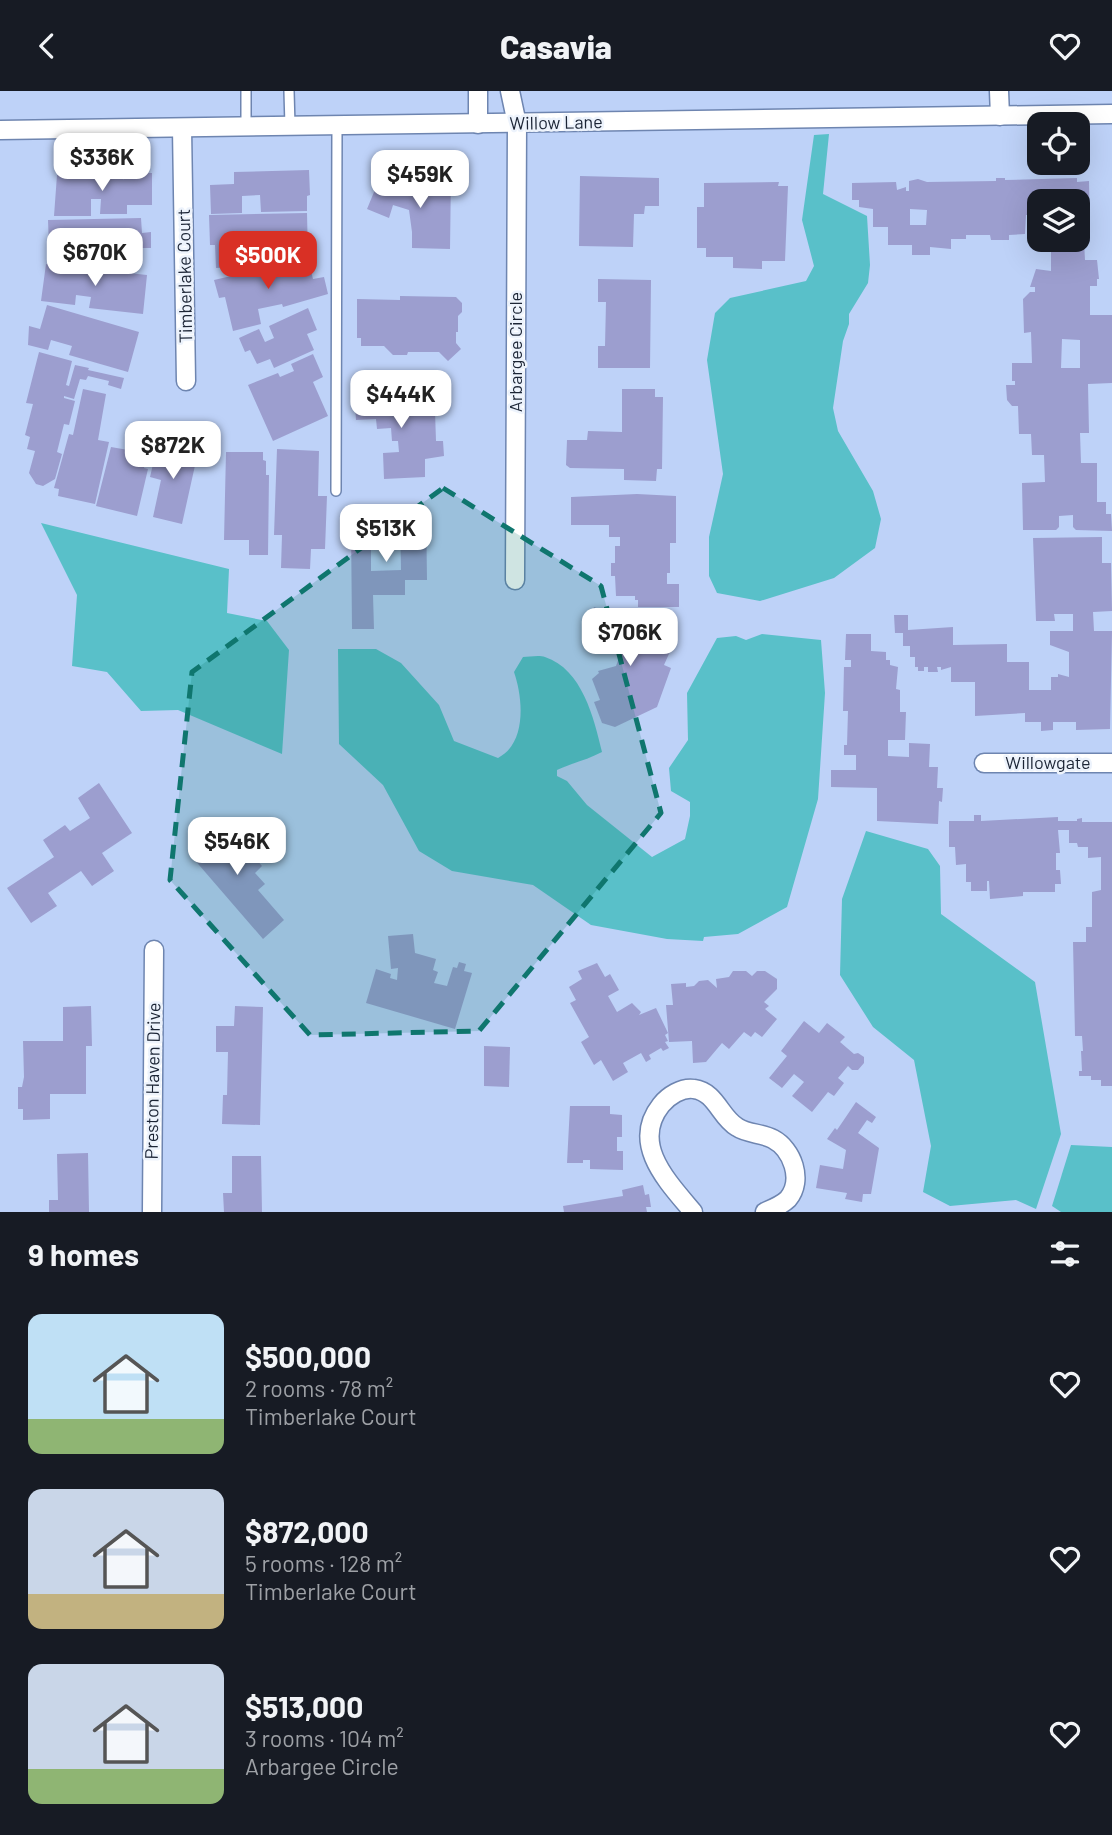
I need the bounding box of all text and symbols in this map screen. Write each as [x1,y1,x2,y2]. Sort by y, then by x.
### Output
icon: back [28,27,66,65]
text: Casavia [500,27,612,65]
icon: heart [1046,27,1084,65]
street label: Willow Lane [509,110,603,134]
map controls [1027,112,1090,252]
button: locate [1027,112,1090,175]
pin: $336K [53,133,151,193]
text: $336K [70,142,134,170]
pin: $459K [371,151,469,210]
text: $459K [387,159,453,187]
button: layers [1027,189,1090,252]
street label: Timberlake Court [172,209,196,343]
pin: $670K [46,229,144,288]
pin: $500K [219,231,317,291]
text: $670K [63,237,127,265]
text: $500K [235,240,301,268]
street label: Arbargee Circle [504,292,526,412]
pin: $444K [352,371,450,430]
text: $444K [366,379,436,407]
pin: $872K [124,421,222,481]
text: $872K [141,430,205,458]
pin: $513K [337,505,435,564]
text: $513K [356,513,416,541]
pin: $706K [581,609,679,668]
text: $706K [598,617,662,645]
street label: Willowgate [1005,751,1091,773]
pin: $546K [188,817,286,877]
text: $546K [204,826,270,854]
street label: Preston Haven Drive [140,1002,164,1160]
icon: filters [1046,1235,1084,1273]
text: 9 homes [28,1236,139,1272]
text: $500,000 [245,1338,371,1374]
icon: home [84,1342,168,1426]
icon: heart [1046,1365,1084,1403]
text: 2 rooms · 78 m² [245,1374,393,1402]
text: Timberlake Court [245,1402,417,1430]
text: $872,000 [245,1513,369,1549]
icon: home [84,1517,168,1601]
icon: heart [1046,1540,1084,1578]
text: 5 rooms · 128 m² [245,1549,402,1577]
text: Timberlake Court [245,1577,417,1605]
text: $513,000 [245,1688,363,1724]
icon: home [84,1692,168,1776]
icon: heart [1046,1715,1084,1753]
text: 3 rooms · 104 m² [245,1724,404,1752]
text: Arbargee Circle [245,1752,399,1780]

